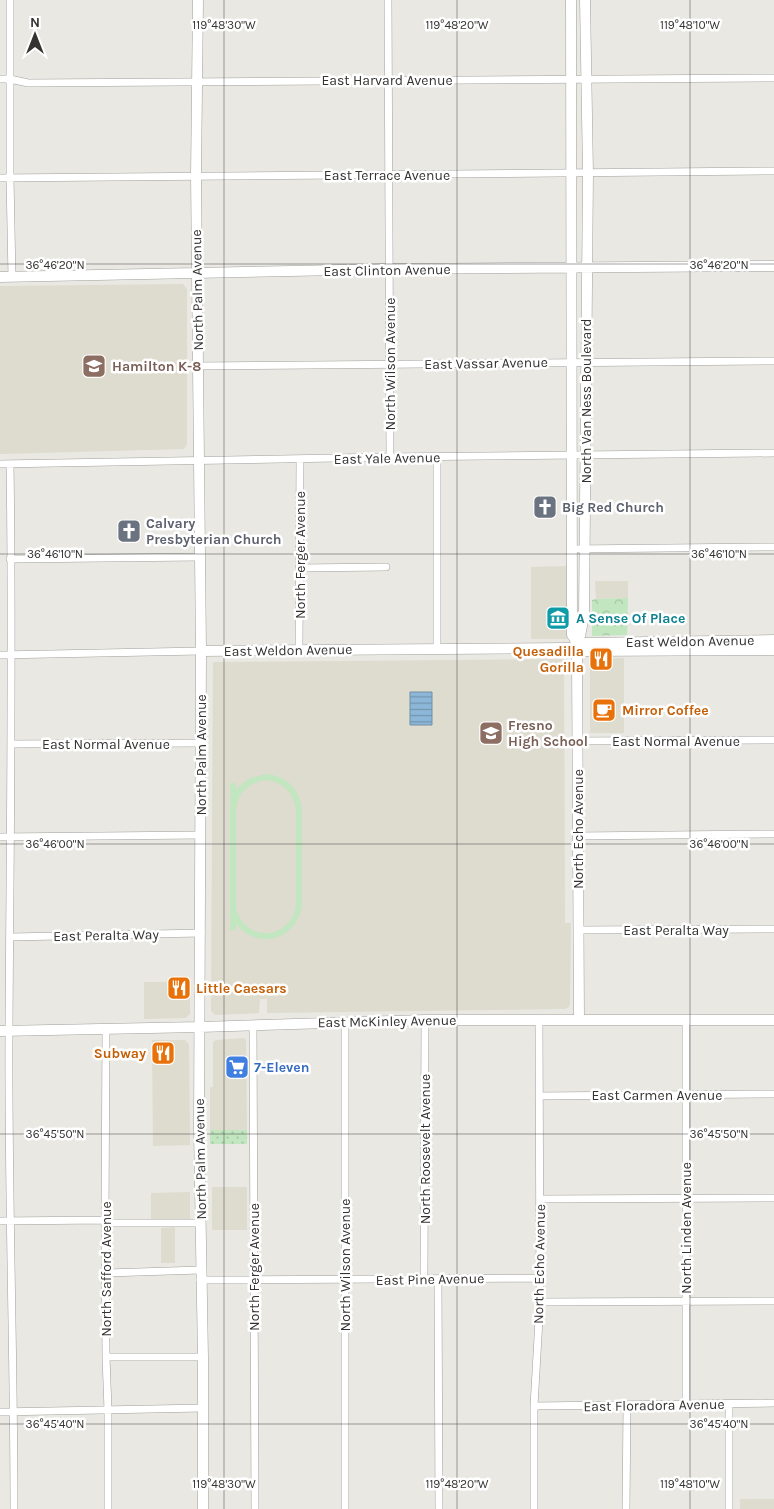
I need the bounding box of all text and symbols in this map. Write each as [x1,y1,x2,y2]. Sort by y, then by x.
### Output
north arrow [10,10,60,60]
text: N [30,14,40,31]
text: 119°48'30"W [192,18,256,32]
text: 119°48'20"W [425,18,489,32]
text: 119°48'10"W [660,18,720,32]
street label: East Harvard Avenue [321,72,453,89]
street label: East Terrace Avenue [324,167,450,184]
street label: North Palm Avenue [188,229,207,351]
text: 36°46'20"N [25,258,85,272]
text: 36°46'20"N [689,258,749,272]
street label: East Clinton Avenue [323,261,451,280]
street label: North Wilson Avenue [382,298,399,430]
street label: North Van Ness Boulevard [578,318,595,484]
school or university icon: Hamilton K-8 [81,353,107,379]
street label: East Vassar Avenue [424,354,548,373]
place label: Hamilton K-8 [112,358,201,375]
street label: East Yale Avenue [334,449,440,468]
street label: North Ferger Avenue [292,491,309,619]
church icon: Big Red Church [532,494,558,520]
place label: Big Red Church [562,499,664,516]
place label: Calvary Presbyterian Church [146,515,282,548]
church icon: Calvary Presbyterian Church [116,518,142,544]
text: 36°46'10"N [27,547,83,561]
text: 36°46'10"N [691,547,747,561]
museum icon: A Sense Of Place [545,605,571,631]
place label: A Sense Of Place [576,610,685,627]
street label: East Weldon Avenue [626,632,754,651]
street label: East Weldon Avenue [224,641,352,660]
place label: Quesadilla Gorilla [513,643,584,676]
restaurant icon: Quesadilla Gorilla [588,646,614,672]
street label: North Palm Avenue [193,694,210,816]
cafe icon: Mirror Coffee [591,697,617,723]
place label: Mirror Coffee [622,702,709,719]
place label: Fresno High School [508,717,588,750]
school or university icon: Fresno High School [478,720,504,746]
street label: East Normal Avenue [612,733,740,750]
street label: East Normal Avenue [42,736,170,753]
street label: North Echo Avenue [570,769,587,889]
text: 36°46'00"N [25,837,85,851]
text: 36°46'00"N [689,837,749,851]
street label: East Peralta Way [623,922,729,939]
street label: East Peralta Way [53,926,159,945]
restaurant icon: Little Caesars [166,975,192,1001]
place label: Little Caesars [196,980,287,997]
street label: East McKinley Avenue [317,1012,457,1031]
restaurant icon: Subway [150,1040,176,1066]
place label: Subway [94,1045,146,1062]
supermarket icon: 7-Eleven [224,1054,250,1080]
place label: 7-Eleven [254,1059,310,1076]
street label: North Roosevelt Avenue [417,1074,434,1224]
street label: East Carmen Avenue [591,1087,723,1104]
street label: North Palm Avenue [191,1098,210,1220]
text: 36°45'50"N [26,1127,84,1141]
text: 36°45'50"N [690,1127,748,1141]
street label: North Linden Avenue [678,1162,695,1294]
street label: North Wilson Avenue [337,1199,354,1331]
street label: North Safford Avenue [98,1201,115,1337]
street label: North Ferger Avenue [246,1203,263,1331]
street label: North Echo Avenue [530,1204,549,1324]
street label: East Pine Avenue [376,1270,484,1289]
street label: East Floradora Avenue [583,1396,725,1415]
text: 36°45'40"N [26,1417,84,1431]
text: 36°45'40"N [690,1417,748,1431]
text: 119°48'30"W [192,1477,256,1491]
text: 119°48'20"W [425,1477,489,1491]
text: 119°48'10"W [660,1477,720,1491]

